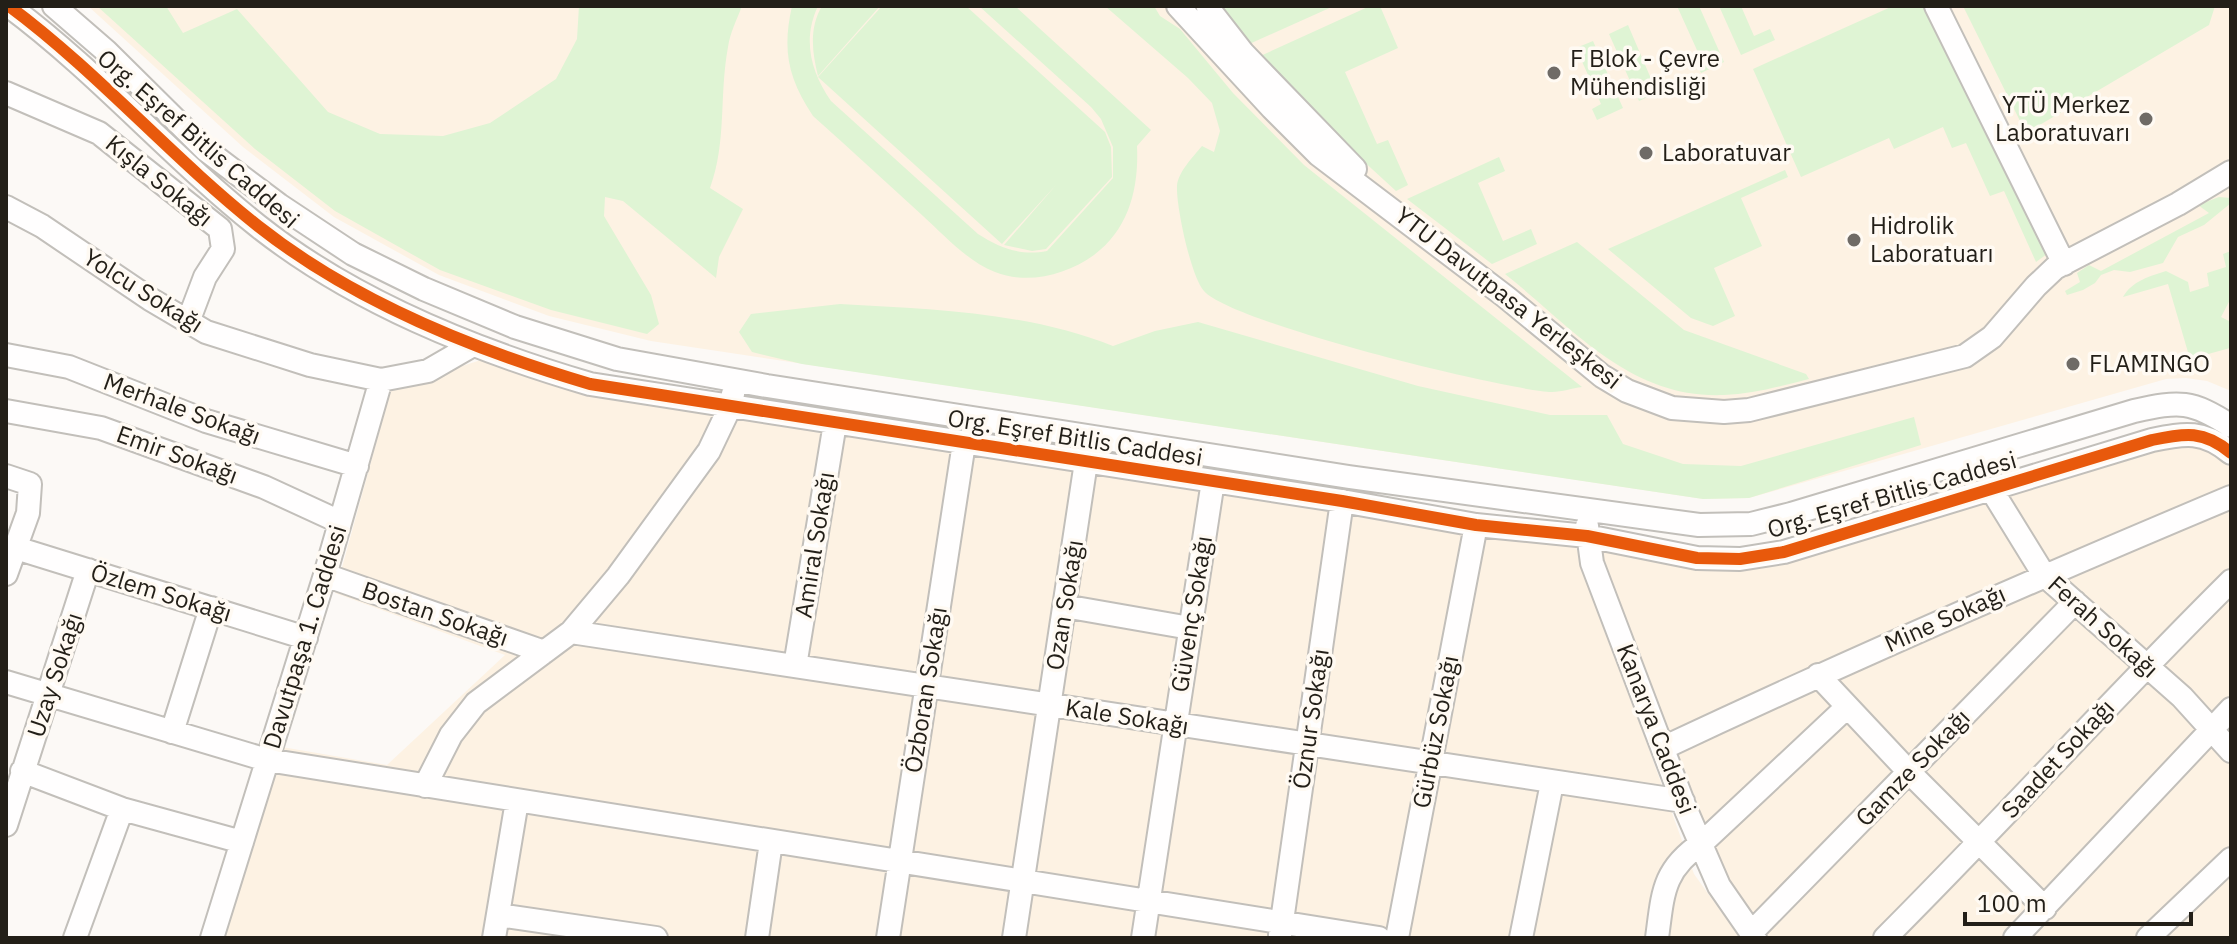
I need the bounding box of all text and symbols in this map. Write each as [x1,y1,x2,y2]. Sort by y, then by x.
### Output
street label: Org. Eşref Bitlis Caddesi [91,42,306,235]
place label: F Blok - Çevre Mühendisliği [1570,42,1720,102]
marker: F Blok - Çevre Mühendisliği [1545,64,1563,82]
place label: YTÜ Merkez Laboratuvarı [1995,88,2130,148]
marker: YTÜ Merkez Laboratuvarı [2137,110,2155,128]
street label: Kışla Sokağı [99,127,220,233]
place label: Laboratuvar [1662,136,1791,168]
marker: Laboratuvar [1637,144,1655,162]
street label: YTU Davutpasa Yerleşkesi [1389,199,1628,396]
place label: Hidrolik Laboratuarı [1870,209,1993,269]
marker: Hidrolik Laboratuarı [1845,231,1863,249]
street label: Yolcu Sokağı [77,241,210,340]
place label: FLAMINGO [2089,347,2210,379]
marker: FLAMINGO [2064,355,2082,373]
street label: Merhale Sokağı [99,365,265,451]
street label: Org. Eşref Bitlis Caddesi [945,401,1205,473]
street label: Emir Sokağı [112,417,242,491]
street label: Org. Eşref Bitlis Caddesi [1763,443,2020,545]
street label: Amiral Sokağı [787,469,841,620]
street label: Davutpaşa 1. Caddesi [255,521,353,753]
street label: Güvenç Sokağı [1163,533,1219,694]
street label: Ozan Sokağı [1038,537,1090,672]
street label: Özlem Sokağı [87,555,236,629]
street label: Ferah Sokağı [2042,568,2166,684]
street label: Bostan Sokağı [358,573,513,653]
street label: Mine Sokağı [1879,577,2010,659]
street label: Özboran Sokağı [896,604,954,775]
street label: Uzay Sokağı [19,608,89,741]
street label: Kanarya Caddesi [1610,639,1704,818]
street label: Öznur Sokağı [1284,647,1336,791]
street label: Gürbüz Sokağı [1405,653,1466,811]
street label: Kale Sokağı [1063,690,1191,742]
street label: Saadet Sokağı [1994,692,2121,825]
street label: Gamze Sokağı [1848,702,1976,833]
scale bar [1965,876,2191,926]
text: 100 m [1977,887,2047,919]

